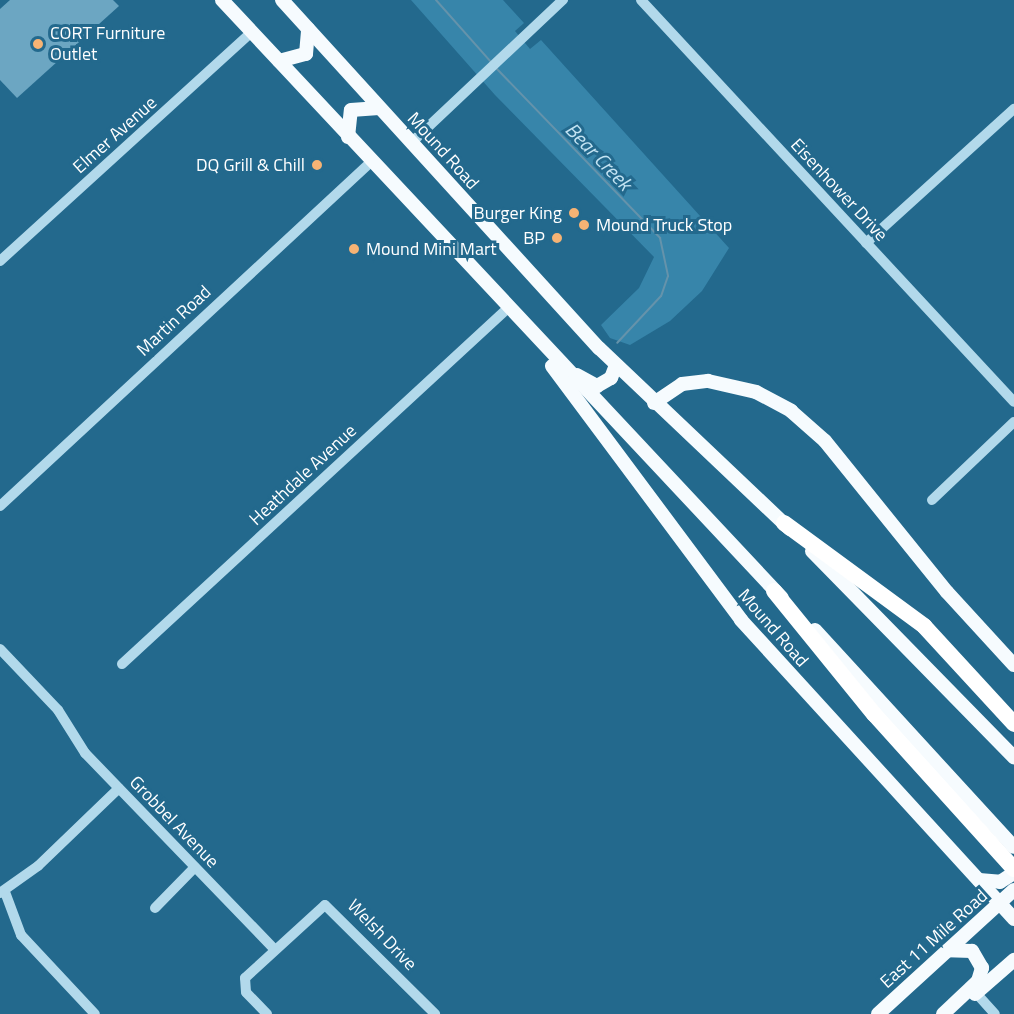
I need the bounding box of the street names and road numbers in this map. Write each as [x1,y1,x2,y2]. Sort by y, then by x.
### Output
street label: Elmer Avenue [69,92,161,178]
street label: Mound Road [403,108,483,194]
street label: Eisenhower Drive [786,134,892,246]
street label: Martin Road [133,281,215,361]
street label: Heathdale Avenue [245,420,361,530]
street label: Mound Road [733,585,813,671]
street label: Grobbel Avenue [125,772,223,872]
street label: East 11 Mile Road [876,885,992,993]
street label: Welsh Drive [343,895,421,975]

